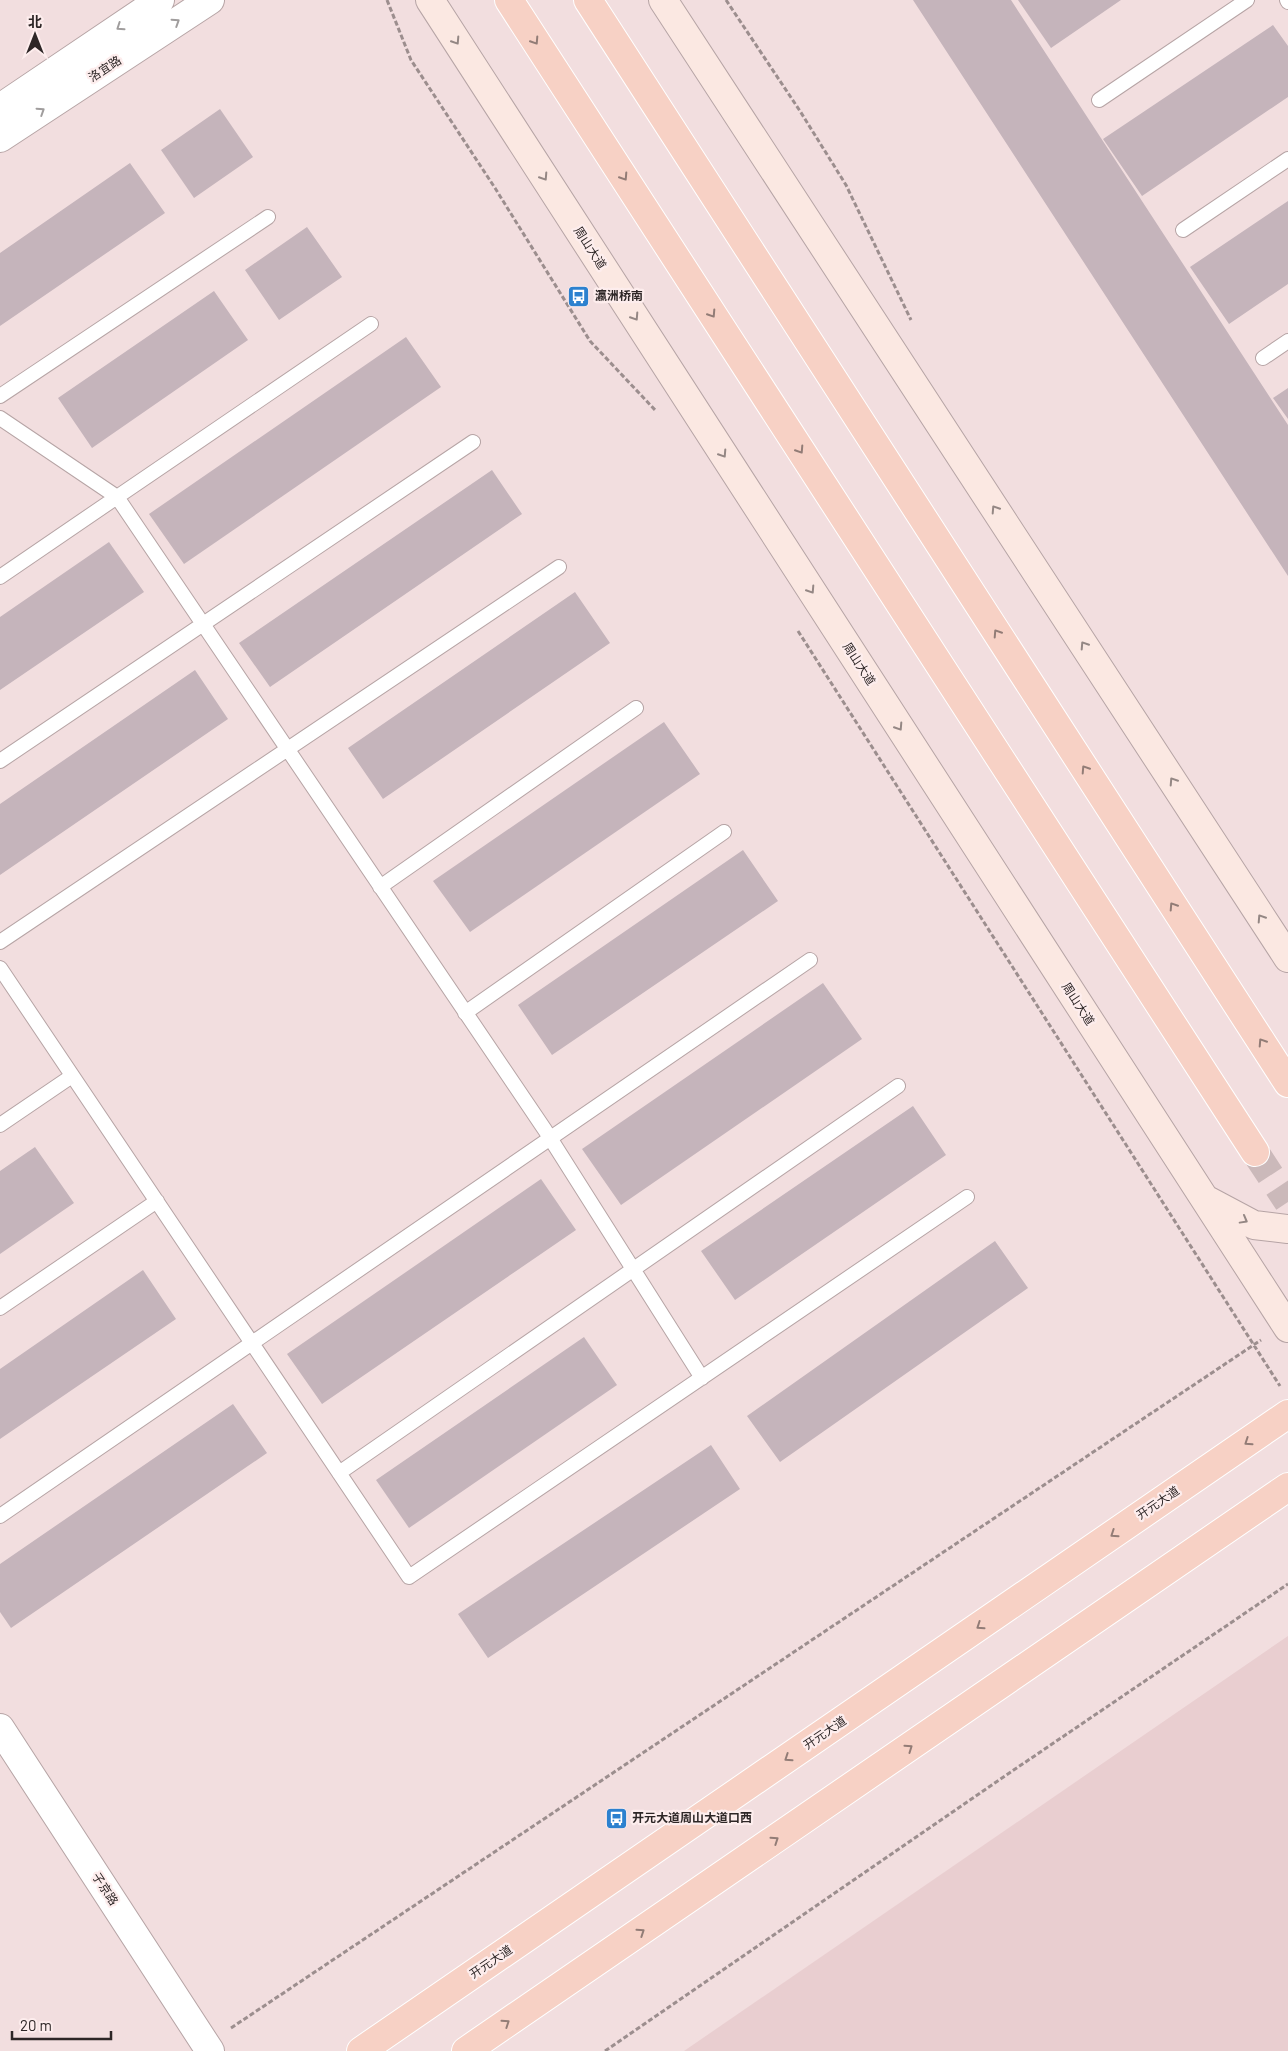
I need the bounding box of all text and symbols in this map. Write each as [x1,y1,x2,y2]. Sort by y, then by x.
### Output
north arrow [10,10,60,60]
text: 北 [28,13,42,30]
one-way arrow [171,19,180,28]
one-way arrow [116,21,126,30]
one-way arrow [450,35,459,45]
one-way arrow [529,36,539,45]
street label: 洛宜路 [86,52,123,84]
one-way arrow [35,108,44,117]
one-way arrow [538,172,548,181]
one-way arrow [618,172,627,181]
street label: 周山大道 [572,224,610,271]
bus stop icon: 瀛洲桥南 [567,284,591,308]
place label: 瀛洲桥南 [595,288,643,302]
one-way arrow [706,308,715,317]
one-way arrow [629,312,638,321]
one-way arrow [794,445,804,454]
one-way arrow [717,448,726,458]
one-way arrow [992,505,1001,515]
one-way arrow [805,585,815,594]
one-way arrow [994,629,1003,638]
street label: 周山大道 [841,640,879,687]
one-way arrow [1081,642,1090,651]
one-way arrow [893,722,903,731]
one-way arrow [1082,766,1091,775]
one-way arrow [1169,778,1179,787]
one-way arrow [1170,902,1180,911]
one-way arrow [1258,914,1268,923]
street label: 周山大道 [1060,980,1098,1027]
one-way arrow [1258,1039,1268,1048]
one-way arrow [1238,1214,1247,1224]
one-way arrow [1244,1436,1254,1445]
street label: 开元大道 [1134,1483,1181,1521]
one-way arrow [1110,1528,1120,1537]
one-way arrow [976,1620,986,1629]
street label: 开元大道 [801,1713,848,1751]
one-way arrow [903,1745,912,1754]
one-way arrow [785,1751,794,1761]
bus stop icon: 开元大道周山大道口西 [604,1806,628,1830]
place label: 开元大道周山大道口西 [632,1810,752,1824]
one-way arrow [769,1837,779,1846]
street label: 子京路 [90,1870,122,1907]
one-way arrow [635,1929,644,1938]
street label: 开元大道 [467,1942,514,1980]
scale bar [12,2008,111,2040]
text: 20 m [20,2016,52,2034]
one-way arrow [501,2020,510,2030]

